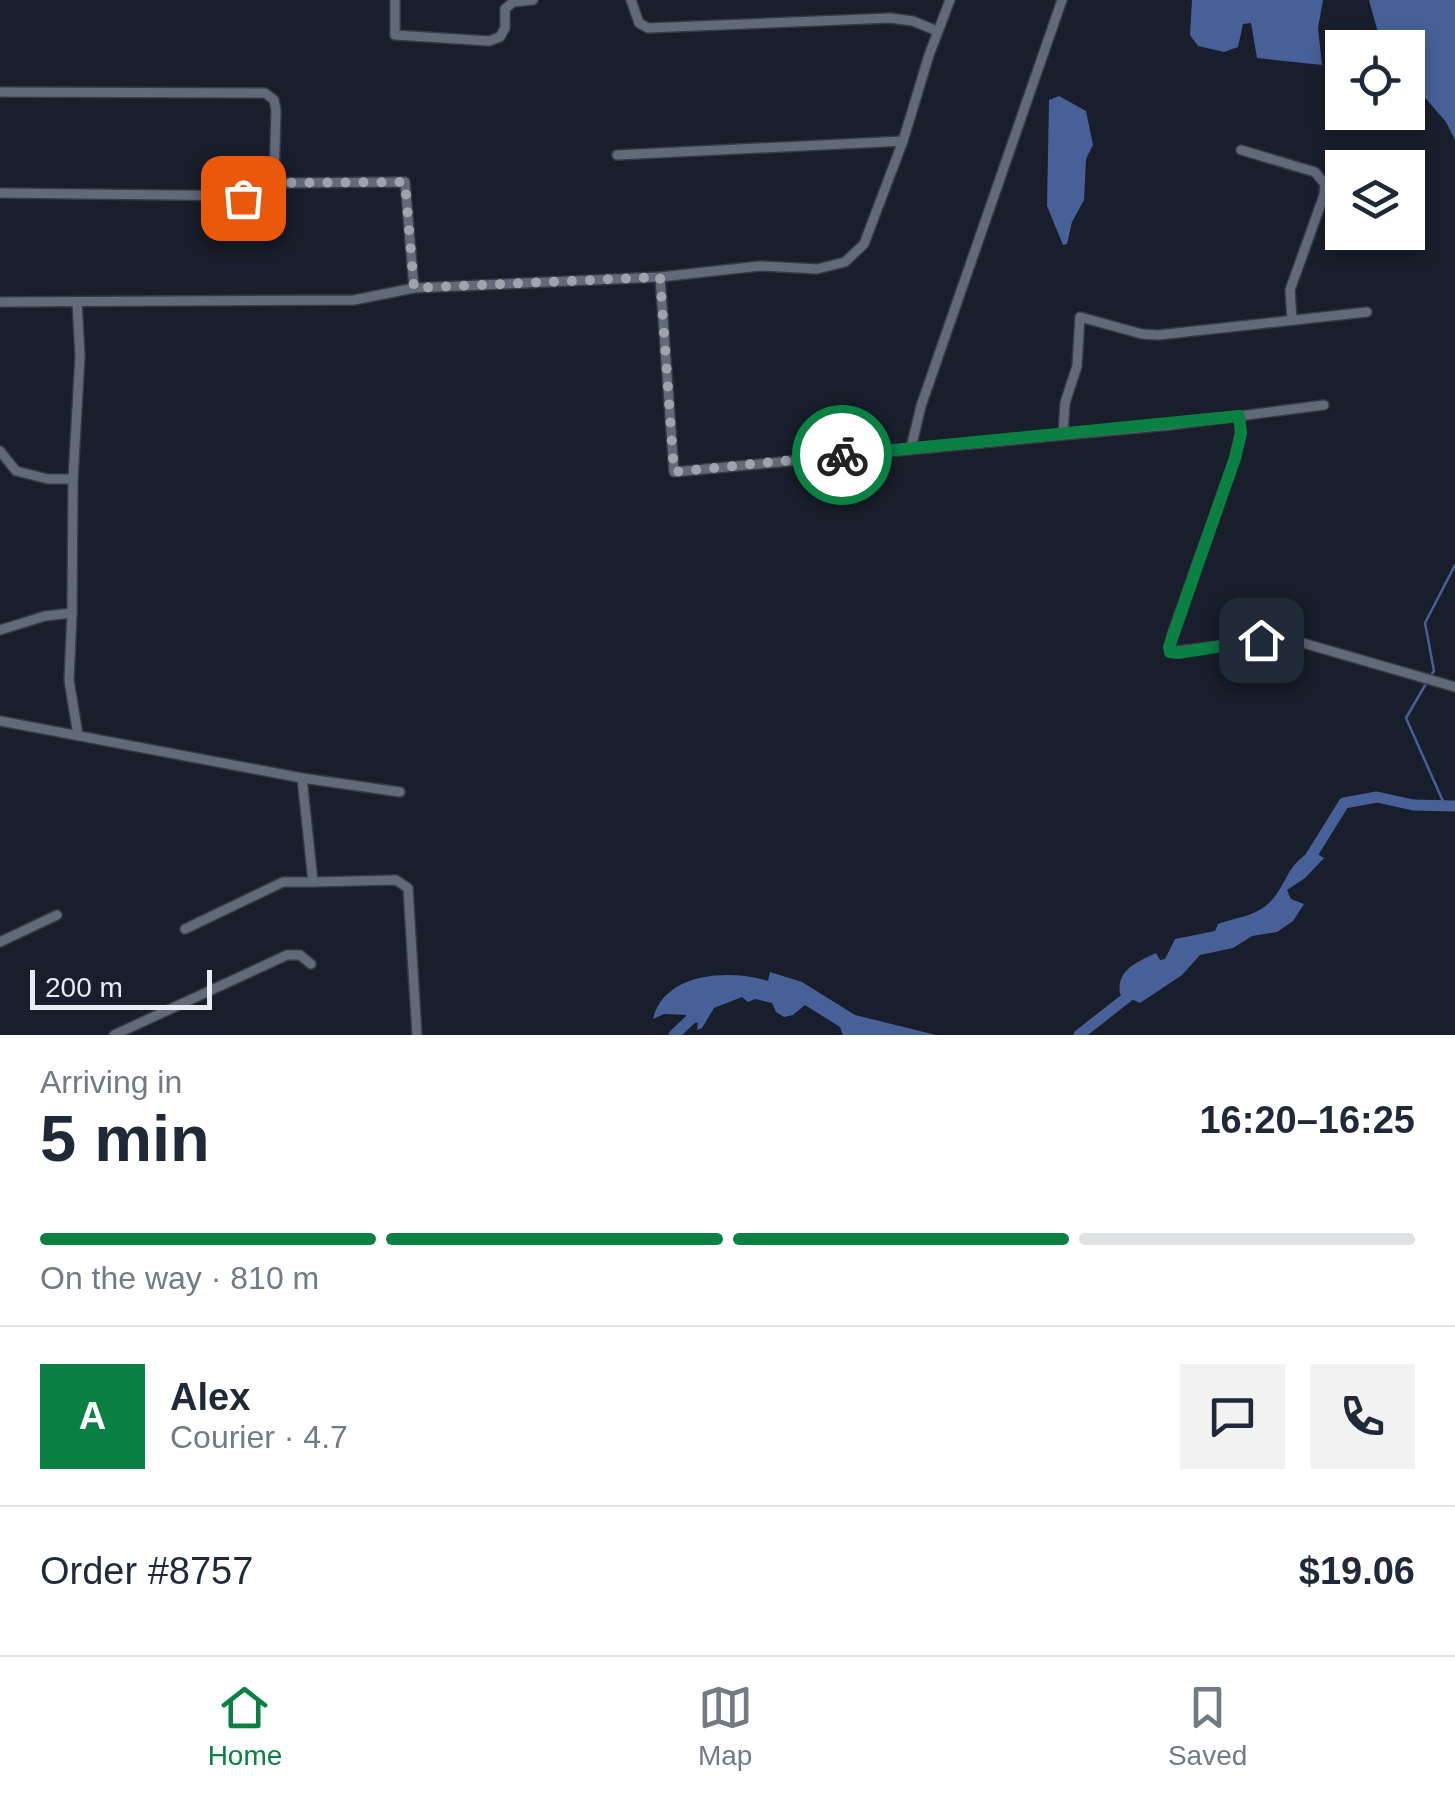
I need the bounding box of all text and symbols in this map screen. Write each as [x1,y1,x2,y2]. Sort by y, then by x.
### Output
map controls [1325,30,1425,250]
button: locate [1325,30,1425,130]
button: layers [1325,150,1425,250]
pin [201,156,286,241]
icon: bag [216,171,271,226]
courier [792,405,892,505]
icon: bike [815,428,870,483]
pin [1219,598,1304,683]
icon: home [1234,613,1289,668]
scale bar [30,965,212,1010]
text: 200 m [45,972,123,1003]
text: Arriving in [40,1064,182,1100]
text: 16:20–16:25 [1199,1099,1415,1141]
text: 5 min [40,1102,210,1175]
text: On the way · 810 m [40,1260,319,1296]
button: chat [1180,1364,1285,1469]
button: phone [1310,1364,1415,1469]
text: Alex [170,1376,250,1418]
text: A [79,1395,106,1437]
text: Courier · 4.7 [170,1419,348,1455]
text: Order #8757 [40,1550,253,1592]
text: $19.06 [1299,1550,1415,1592]
tab: Home [208,1680,282,1772]
tab: Map [698,1680,753,1772]
tab: Saved [1168,1680,1247,1772]

